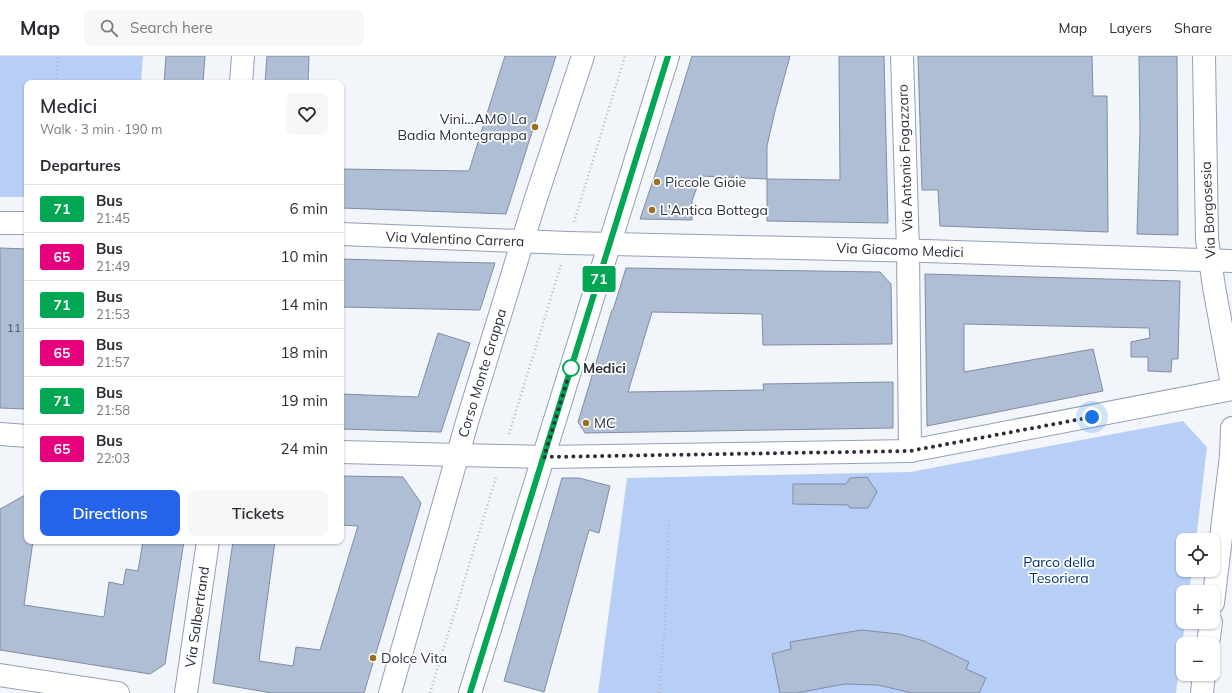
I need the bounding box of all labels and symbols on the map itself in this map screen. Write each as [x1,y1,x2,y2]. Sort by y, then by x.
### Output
street label: Via Antonio Fogazzaro [893,84,917,232]
place label: Vini...AMO La Badia Montegrappa [398,110,527,144]
marker: Vini...AMO La Badia Montegrappa [530,122,540,132]
street label: Via Borgosesia [1196,161,1220,259]
place label: Piccole Gioie [665,173,746,191]
marker: Piccole Gioie [652,177,662,187]
place label: L'Antica Bottega [660,201,768,219]
marker: L'Antica Bottega [647,205,657,215]
street label: Via Valentino Carrera [385,228,525,250]
street label: Via Giacomo Medici [836,239,964,261]
line badge: 71 [581,266,617,292]
street label: Corso Monte Grappa [454,306,510,440]
house number: 11 [7,320,21,335]
marker: Medici [562,359,580,377]
place label: Medici [583,359,626,377]
your location [1082,407,1102,427]
place label: MC [594,414,616,432]
marker: MC [581,418,591,428]
park label: Parco della Tesoriera [1023,553,1095,587]
street label: Via Salbertrand [181,565,213,669]
place label: Dolce Vita [381,649,447,667]
marker: Dolce Vita [368,653,378,663]

